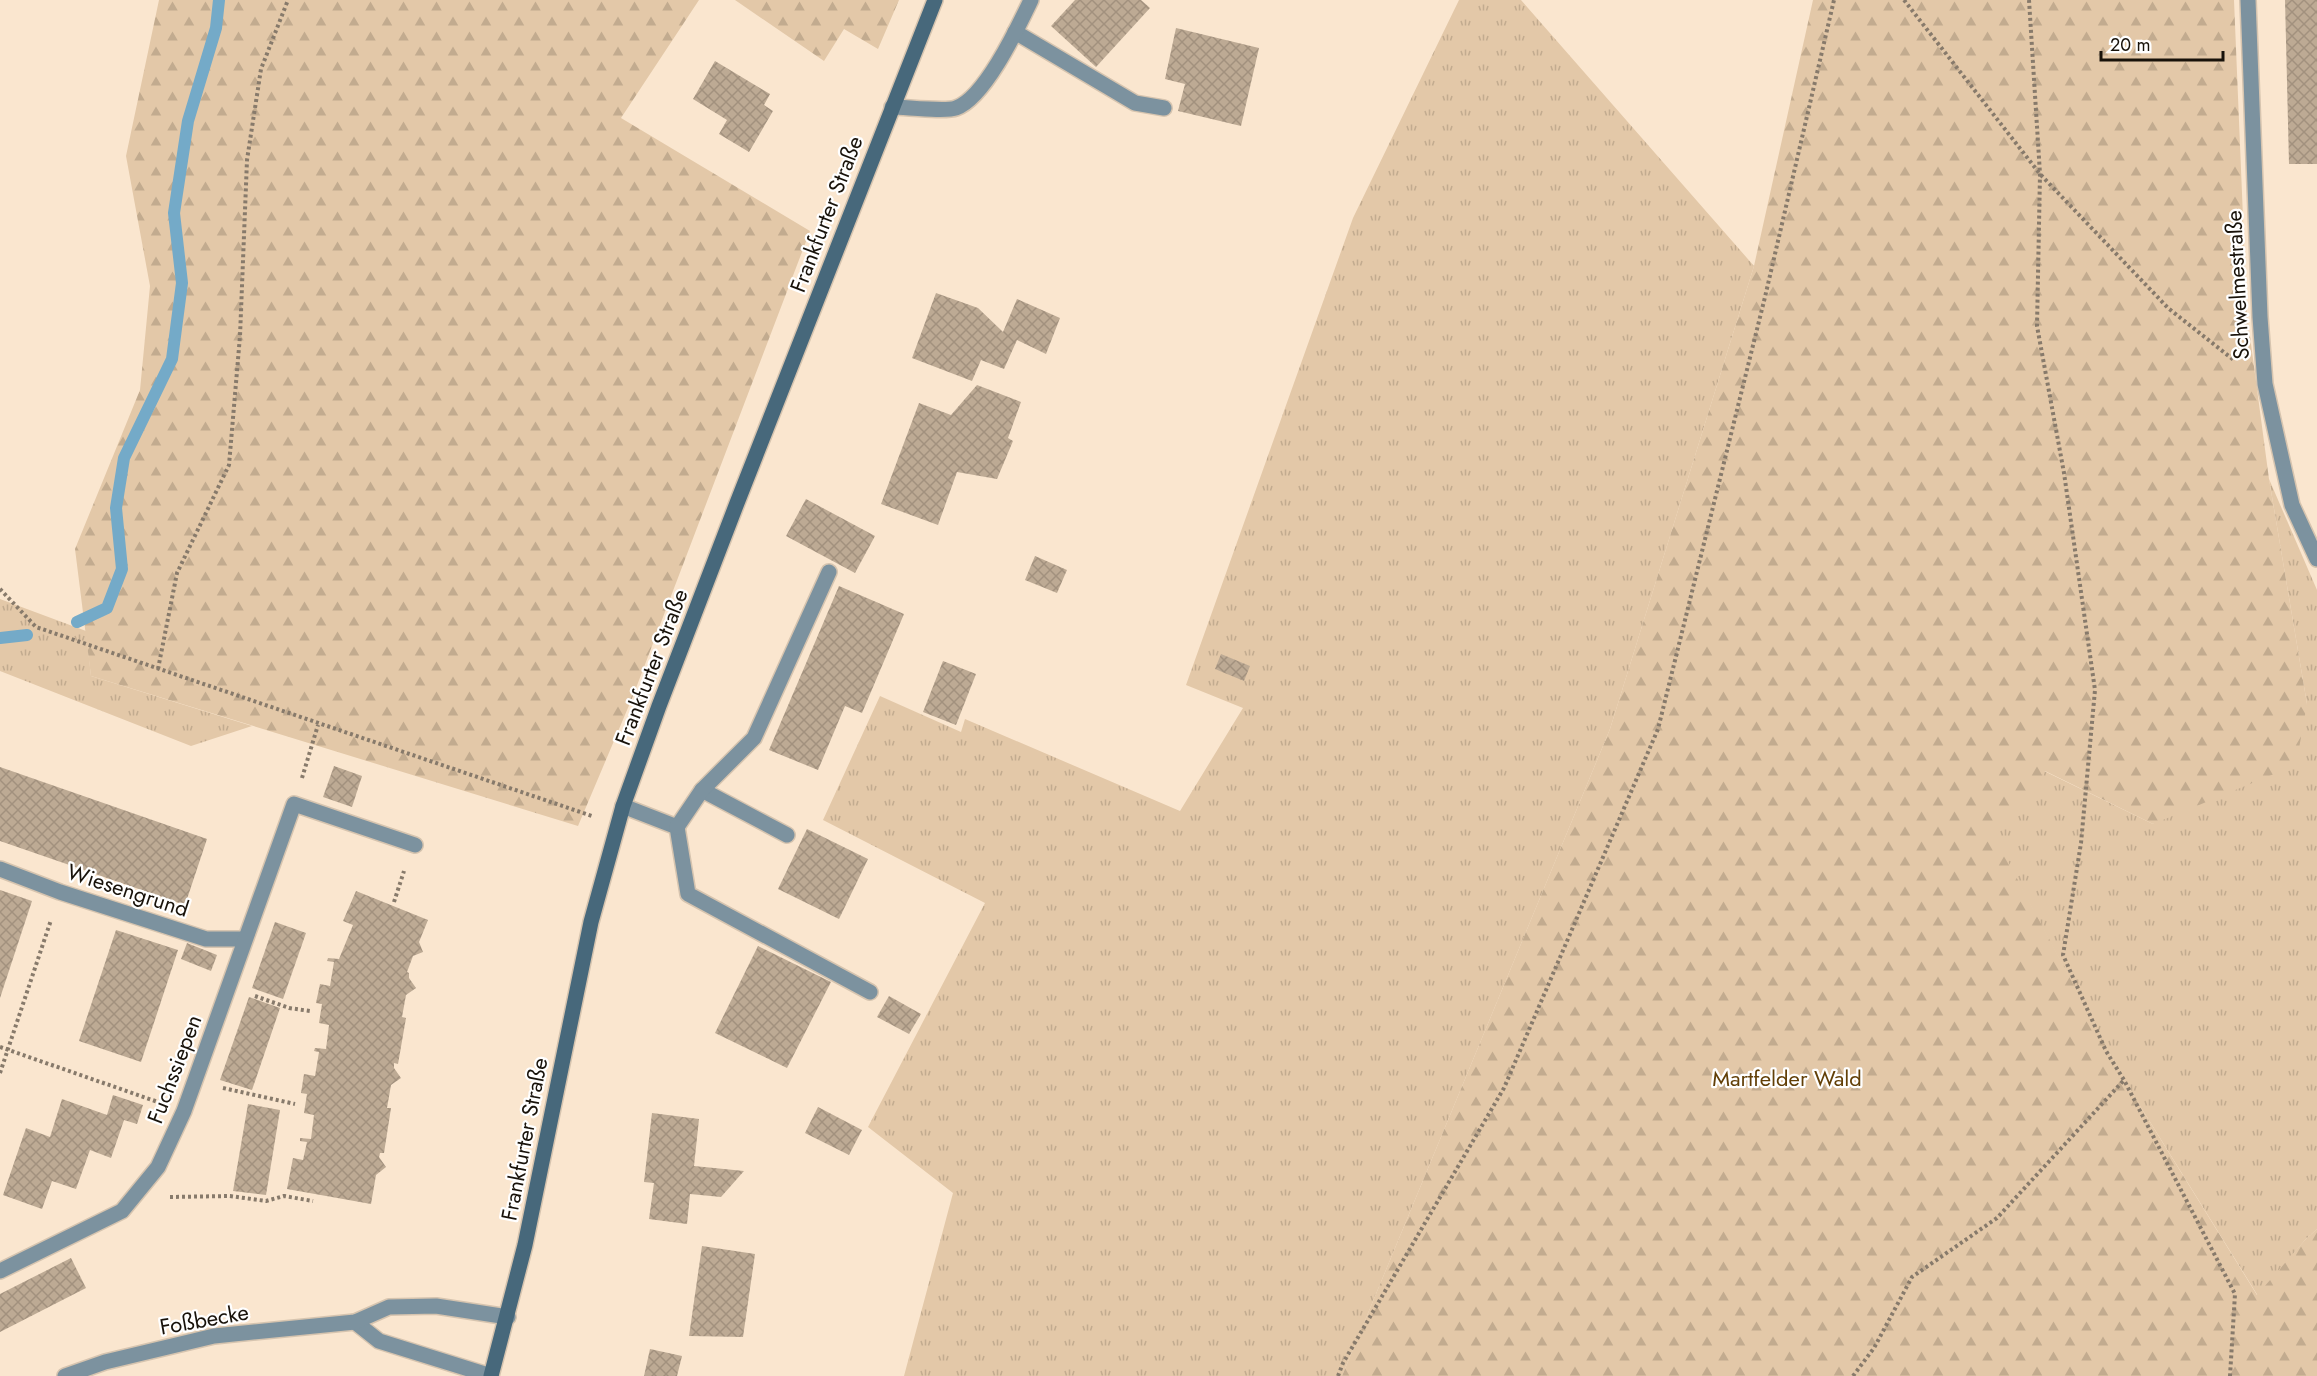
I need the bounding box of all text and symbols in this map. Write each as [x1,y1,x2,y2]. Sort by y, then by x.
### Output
scale bar [2101,24,2222,62]
text: 20 m [2110,32,2150,58]
street label: Frankfurter Straße [781,131,871,297]
street label: Schwelmestraße [2217,209,2257,361]
street label: Frankfurter Straße [606,584,696,750]
street label: Wiesengrund [63,855,193,925]
street label: Fuchssiepen [139,1010,209,1128]
street label: Frankfurter Straße [493,1055,555,1223]
park label: Martfelder Wald [1712,1062,1862,1094]
street label: Foßbecke [157,1295,251,1343]

